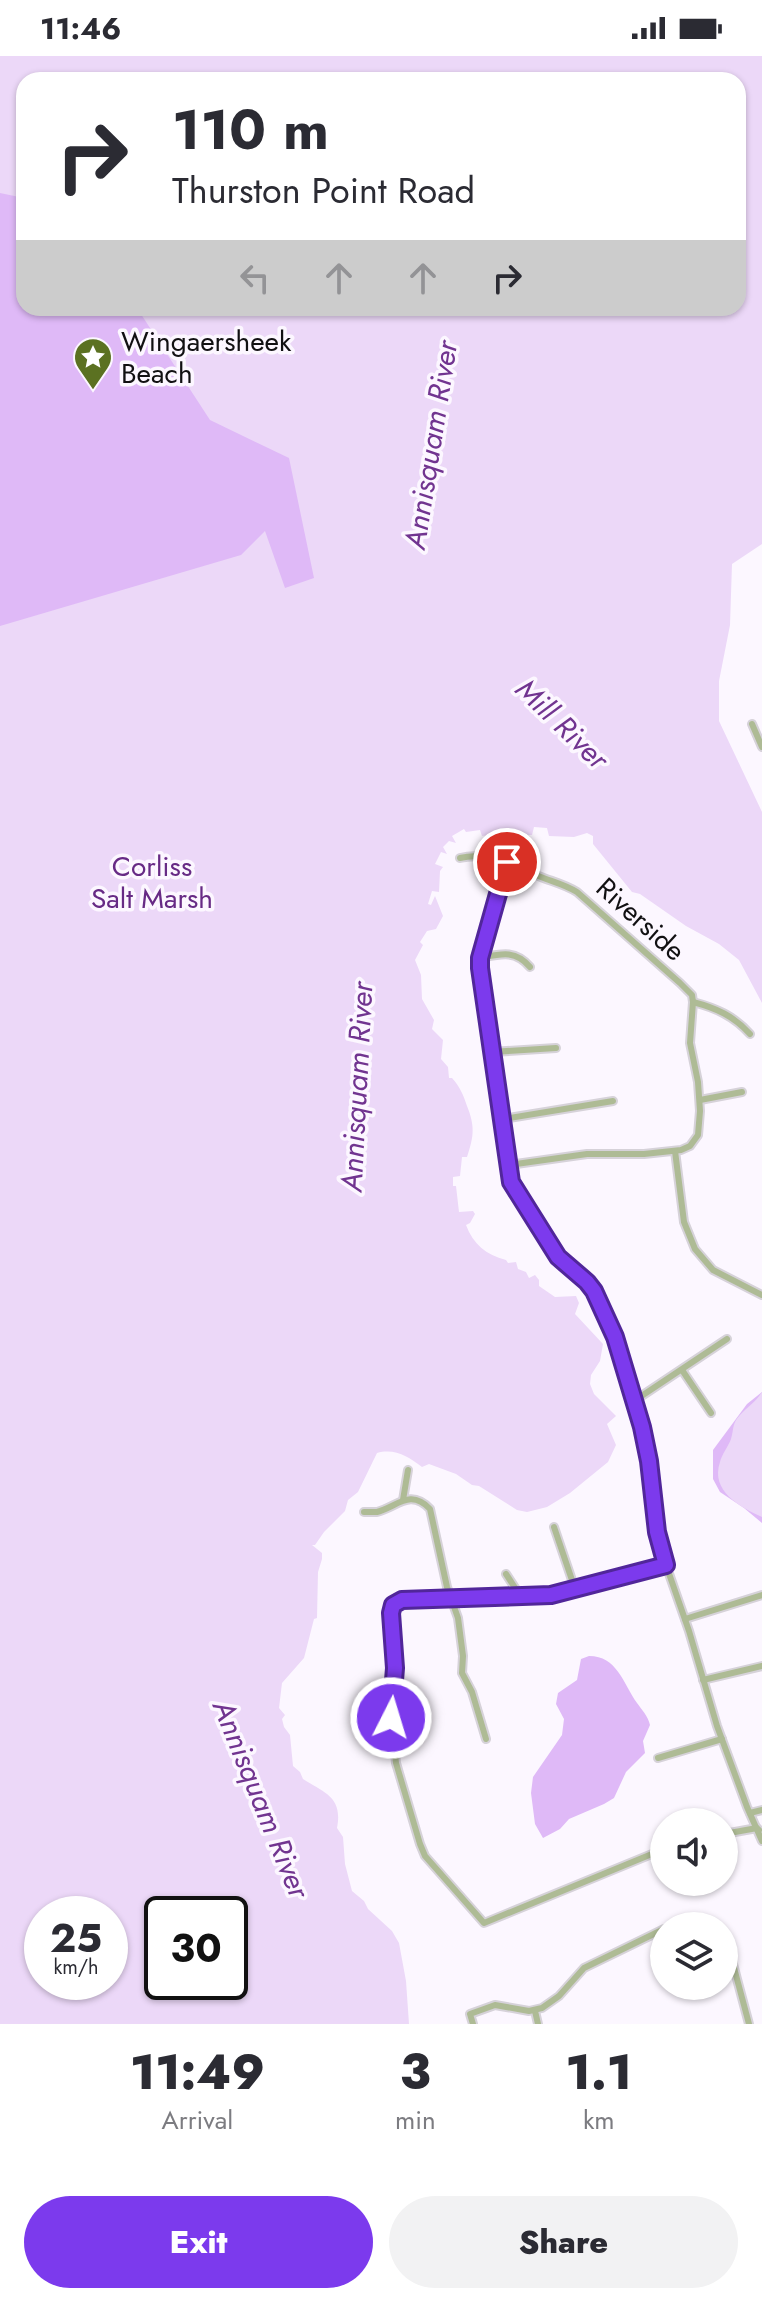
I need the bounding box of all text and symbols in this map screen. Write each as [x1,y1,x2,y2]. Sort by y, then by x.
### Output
text: 11:46 [40,7,121,50]
text: 110 m [172,89,329,170]
icon: right [40,104,144,208]
text: Thurston Point Road [172,164,475,216]
icon: left [233,256,277,300]
icon: ahead [317,256,361,300]
icon: ahead [401,256,445,300]
icon: right [485,256,529,300]
place label: Wingaersheek Beach [121,321,292,394]
place icon: Wingaersheek Beach [72,336,114,391]
water label: Annisquam River [393,336,469,553]
water label: Mill River [506,668,620,780]
pin [473,828,541,896]
icon: arrive [485,840,529,884]
park label: Corliss Salt Marsh [91,846,213,919]
street label: Riverside [587,868,694,971]
water label: Annisquam River [329,979,384,1194]
position arrow [349,1676,433,1760]
water label: Annisquam River [202,1692,322,1906]
map controls [650,1808,738,2000]
button: sound [650,1808,738,1896]
speed limit sign: 30 [144,1896,248,2000]
text: 25 [50,1909,102,1967]
button: layers [650,1912,738,2000]
text: km/h [53,1953,99,1982]
text: 11:49 [130,2038,265,2107]
text: 3 [400,2038,431,2107]
text: 1.1 [566,2038,632,2107]
text: Arrival [162,2101,233,2139]
text: min [395,2101,436,2139]
text: km [583,2101,615,2139]
button: Exit [24,2196,373,2288]
button: Share [389,2196,738,2288]

